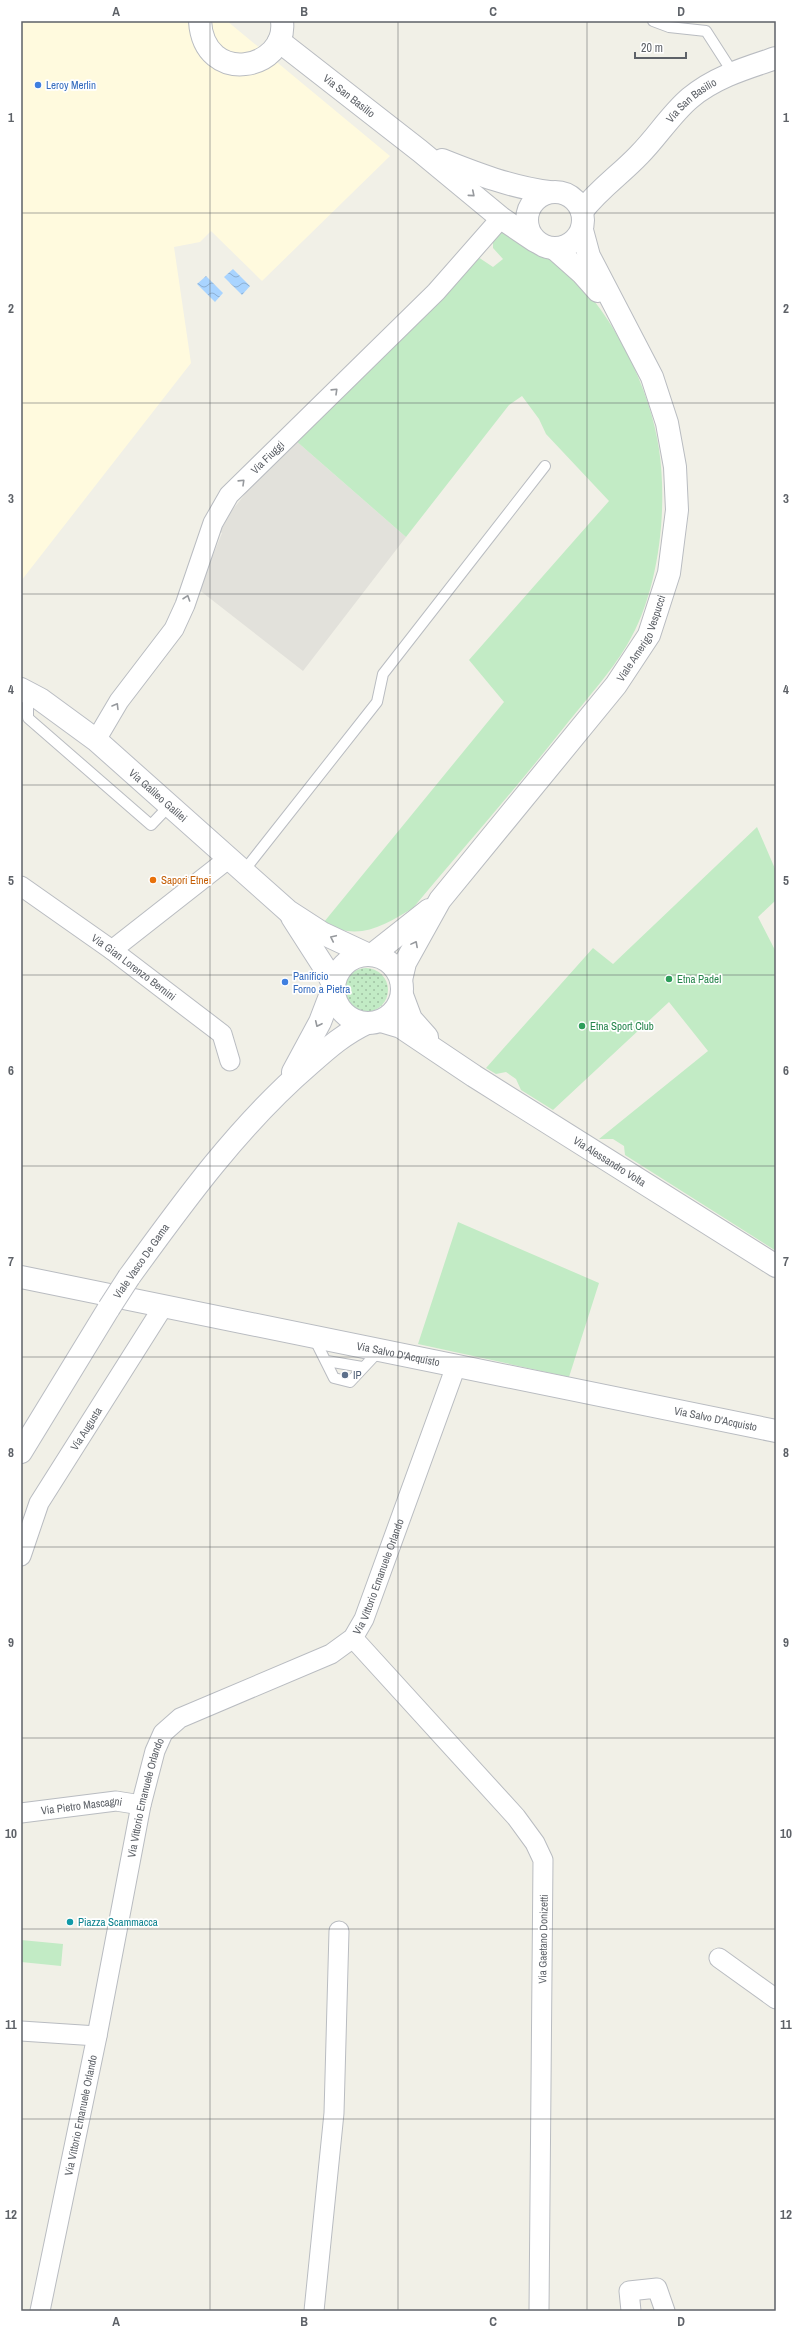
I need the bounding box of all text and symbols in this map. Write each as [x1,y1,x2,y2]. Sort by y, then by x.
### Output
text: A [112,3,120,20]
text: B [300,3,308,20]
text: C [489,3,497,20]
text: D [677,3,685,20]
scale bar [635,34,686,60]
text: 20 m [641,40,663,56]
street label: Via San Basilio [320,71,378,120]
street label: Via San Basilio [663,75,719,125]
place label: Leroy Merlin [46,78,96,92]
marker: Leroy Merlin [33,80,43,90]
text: 1 [8,109,14,126]
text: 1 [783,109,789,126]
one-way arrow [467,189,475,196]
text: 2 [8,300,14,317]
text: 2 [783,300,789,317]
one-way arrow [330,388,338,396]
street label: Via Fiuggi [248,438,287,477]
one-way arrow [237,479,245,487]
text: 3 [8,490,14,507]
text: 3 [783,490,789,507]
street label: Viale Amerigo Vespucci [613,593,668,684]
one-way arrow [182,595,191,602]
text: 4 [8,681,14,698]
text: 4 [783,681,789,698]
one-way arrow [112,703,119,710]
street label: Via Galileo Galilei [126,766,190,825]
text: 5 [8,872,14,889]
text: 5 [783,872,789,889]
place label: Sapori Etnei [161,873,211,887]
marker: Sapori Etnei [148,875,158,885]
street label: Via Gian Lorenzo Bernini [89,931,179,1003]
one-way arrow [330,935,338,943]
one-way arrow [411,940,418,948]
place label: Panificio Forno a Pietra [293,969,350,996]
place label: Etna Padel [677,972,721,986]
marker: Etna Padel [664,974,674,984]
marker: Panificio Forno a Pietra [280,977,290,987]
place label: Etna Sport Club [590,1019,654,1033]
one-way arrow [315,1020,323,1028]
marker: Etna Sport Club [577,1021,587,1031]
text: 6 [8,1062,14,1079]
text: 6 [783,1062,789,1079]
street label: Via Alessandro Volta [571,1133,649,1189]
street label: Viale Vasco De Gama [110,1221,172,1301]
text: 7 [8,1253,14,1270]
text: 7 [783,1253,789,1270]
street label: Via Salvo D'Acquisto [355,1339,441,1369]
place label: IP [353,1368,362,1382]
marker: IP [340,1370,350,1380]
street label: Via Salvo D'Acquisto [673,1403,759,1434]
street label: Via Augusta [67,1404,105,1453]
text: 8 [8,1444,14,1461]
text: 8 [783,1444,789,1461]
street label: Via Vittorio Emanuele Orlando [350,1517,407,1637]
text: 9 [8,1634,14,1651]
text: 9 [783,1634,789,1651]
street label: Via Vittorio Emanuele Orlando [124,1736,167,1859]
street label: Via Pietro Mascagni [40,1794,123,1817]
text: 10 [5,1825,17,1842]
text: 10 [780,1825,792,1842]
street label: Via Gaetano Donizetti [535,1894,551,1984]
place label: Piazza Scammacca [78,1915,158,1929]
marker: Piazza Scammacca [65,1917,75,1927]
text: 11 [5,2016,17,2033]
text: 11 [780,2016,792,2033]
street label: Via Vittorio Emanuele Orlando [61,2054,100,2177]
text: 12 [5,2206,17,2223]
text: 12 [780,2206,792,2223]
text: A [112,2313,120,2330]
text: B [300,2313,308,2330]
text: C [489,2313,497,2330]
text: D [677,2313,685,2330]

